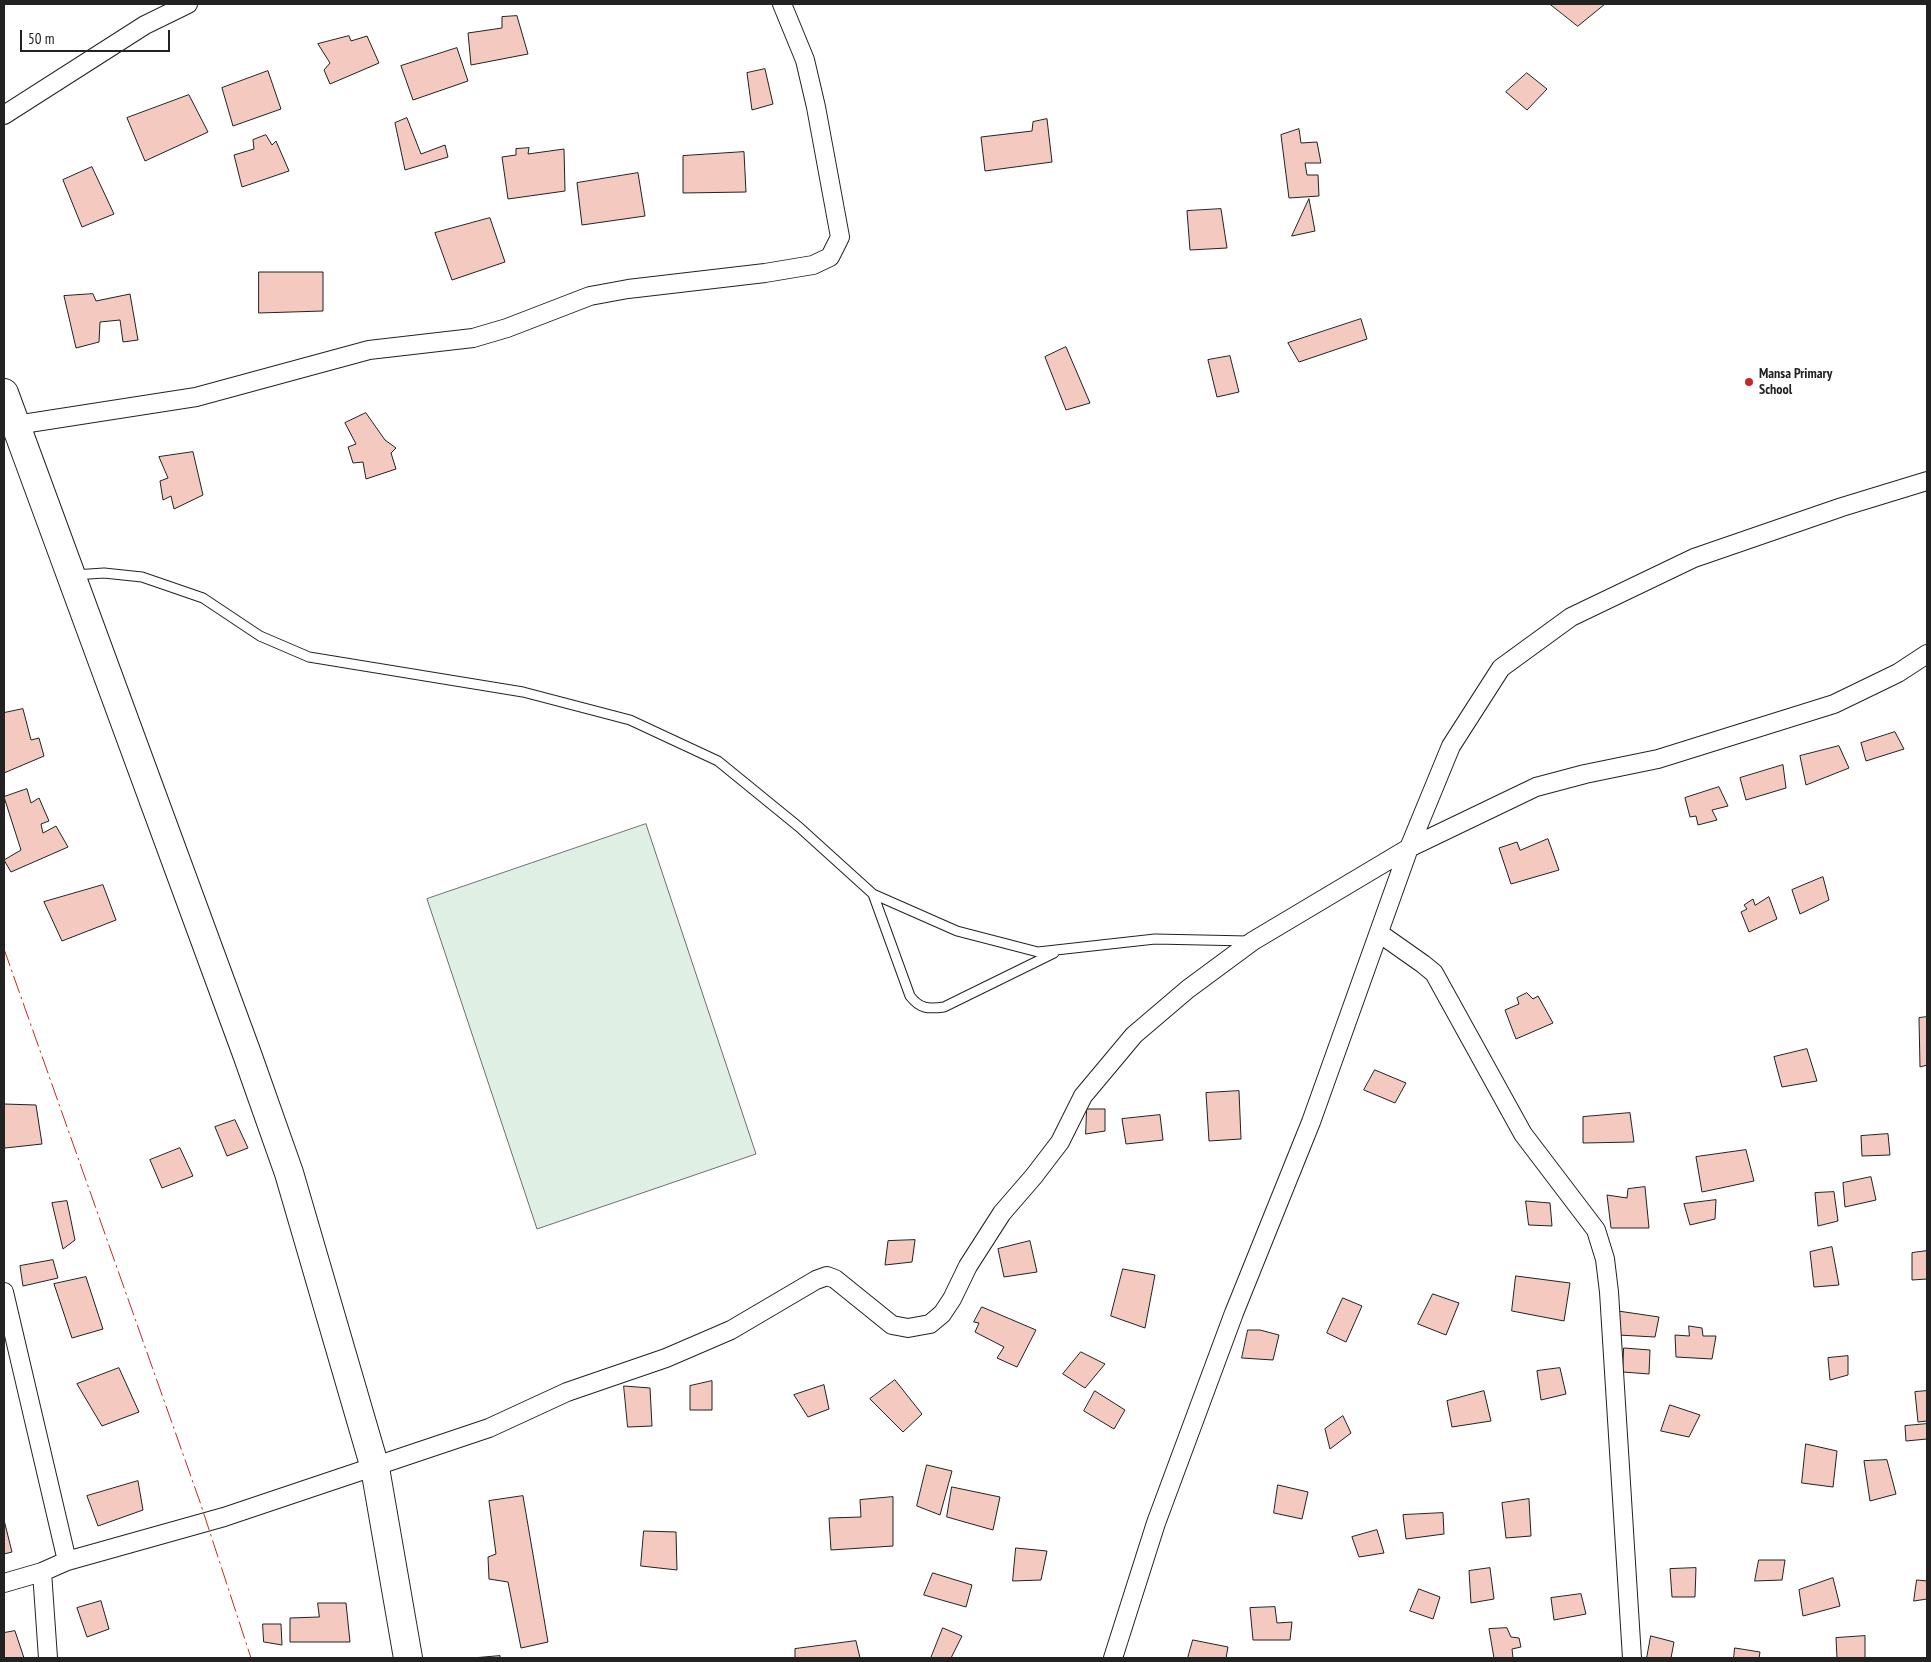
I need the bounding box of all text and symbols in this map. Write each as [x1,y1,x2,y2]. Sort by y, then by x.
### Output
scale bar [22,20,172,52]
text: 50 m [28,29,54,48]
place label: Mansa Primary School [1759,366,1832,398]
marker: Mansa Primary School [1743,376,1755,388]

